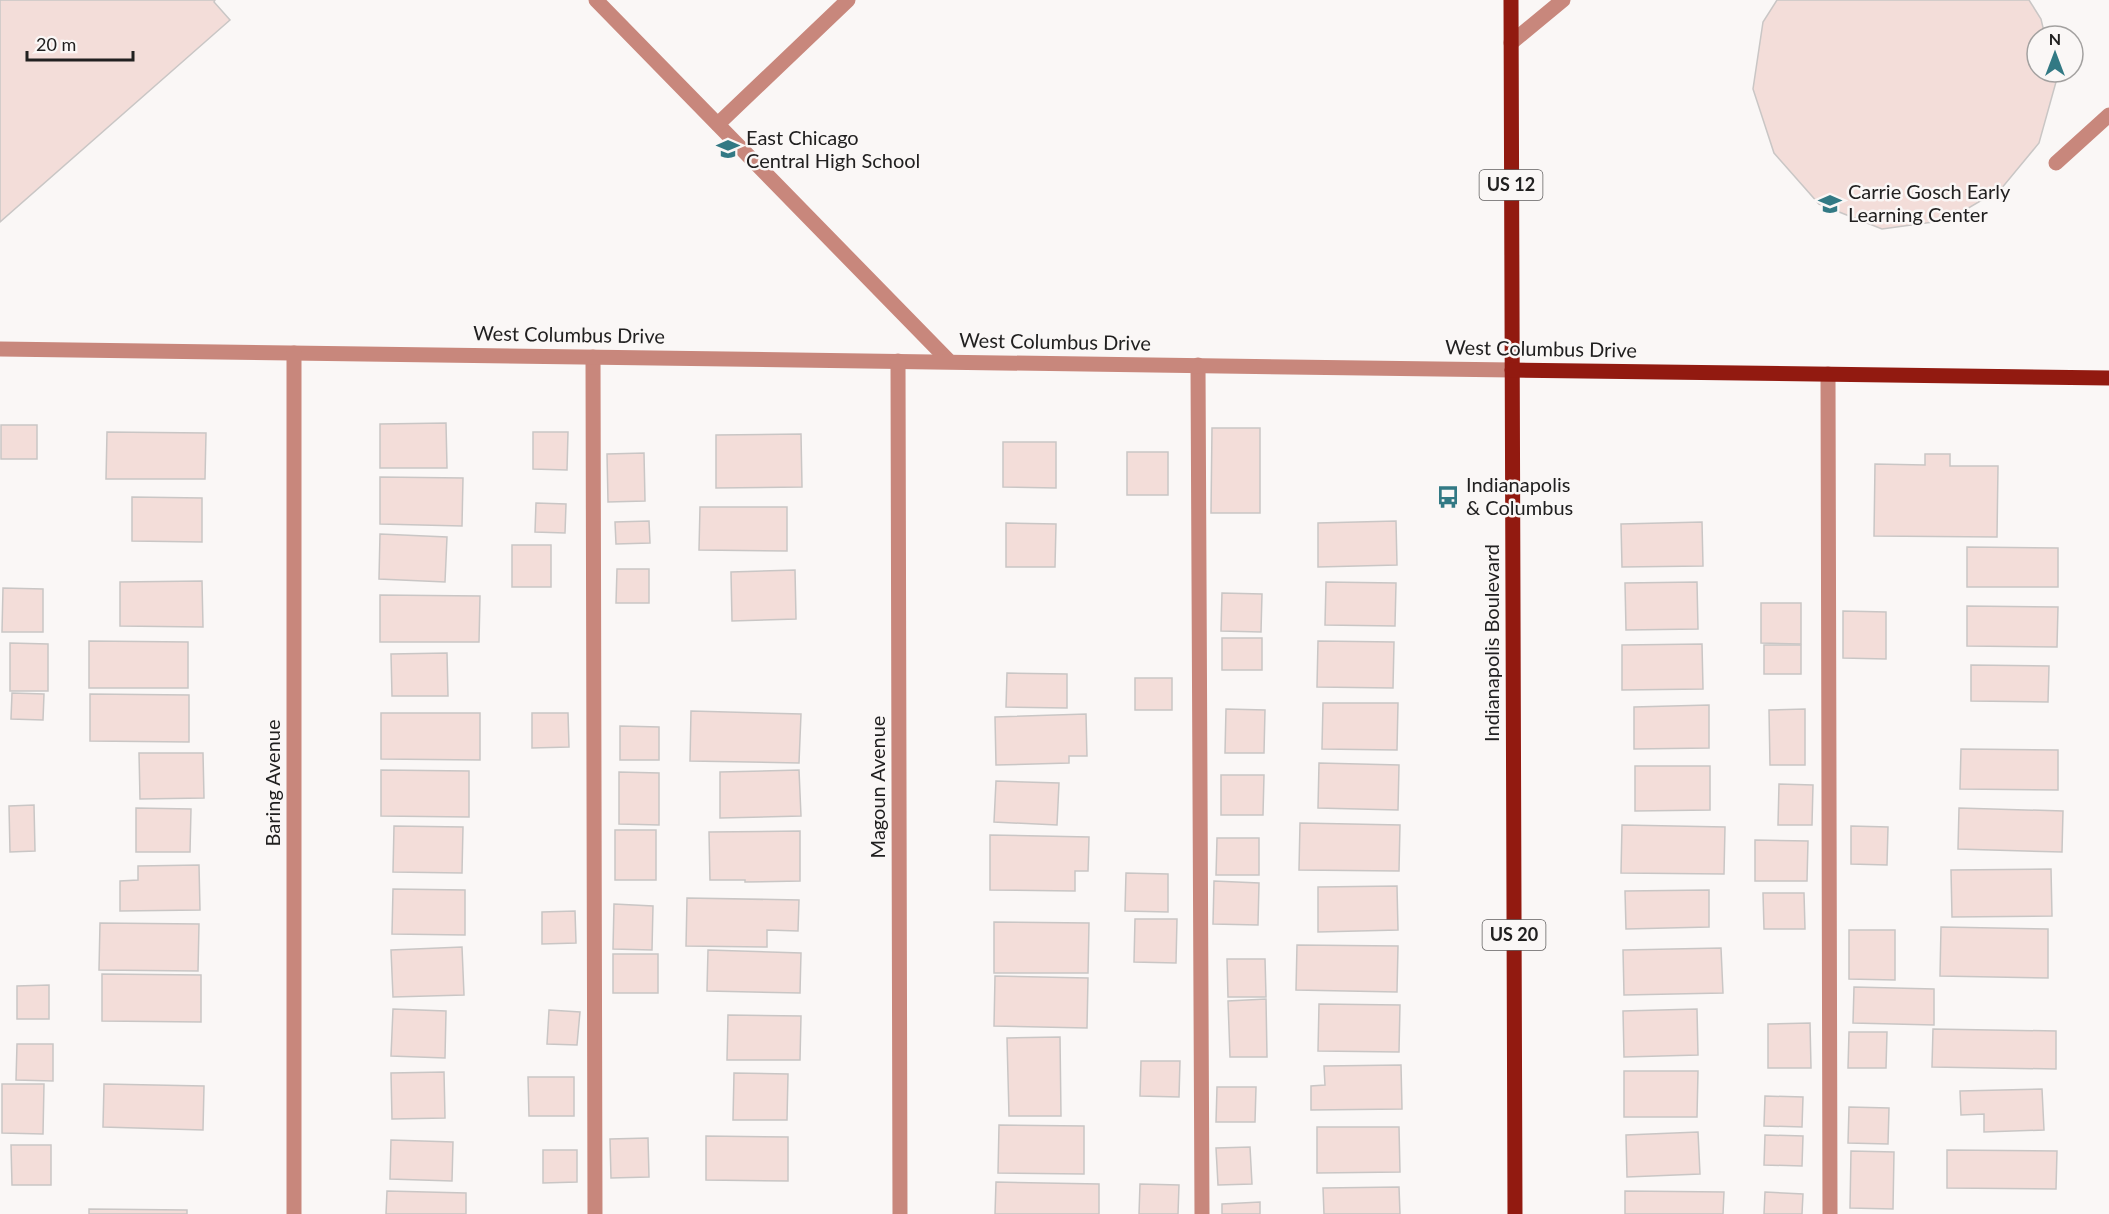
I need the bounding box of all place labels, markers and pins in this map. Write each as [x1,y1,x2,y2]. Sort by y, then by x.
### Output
place label: East Chicago Central High School [746,125,920,172]
school or university icon: East Chicago Central High School [715,136,741,162]
place label: Carrie Gosch Early Learning Center [1848,179,2011,226]
school or university icon: Carrie Gosch Early Learning Center [1817,191,1843,217]
place label: Indianapolis & Columbus [1466,472,1573,519]
bus stop icon: Indianapolis & Columbus [1435,484,1461,510]

